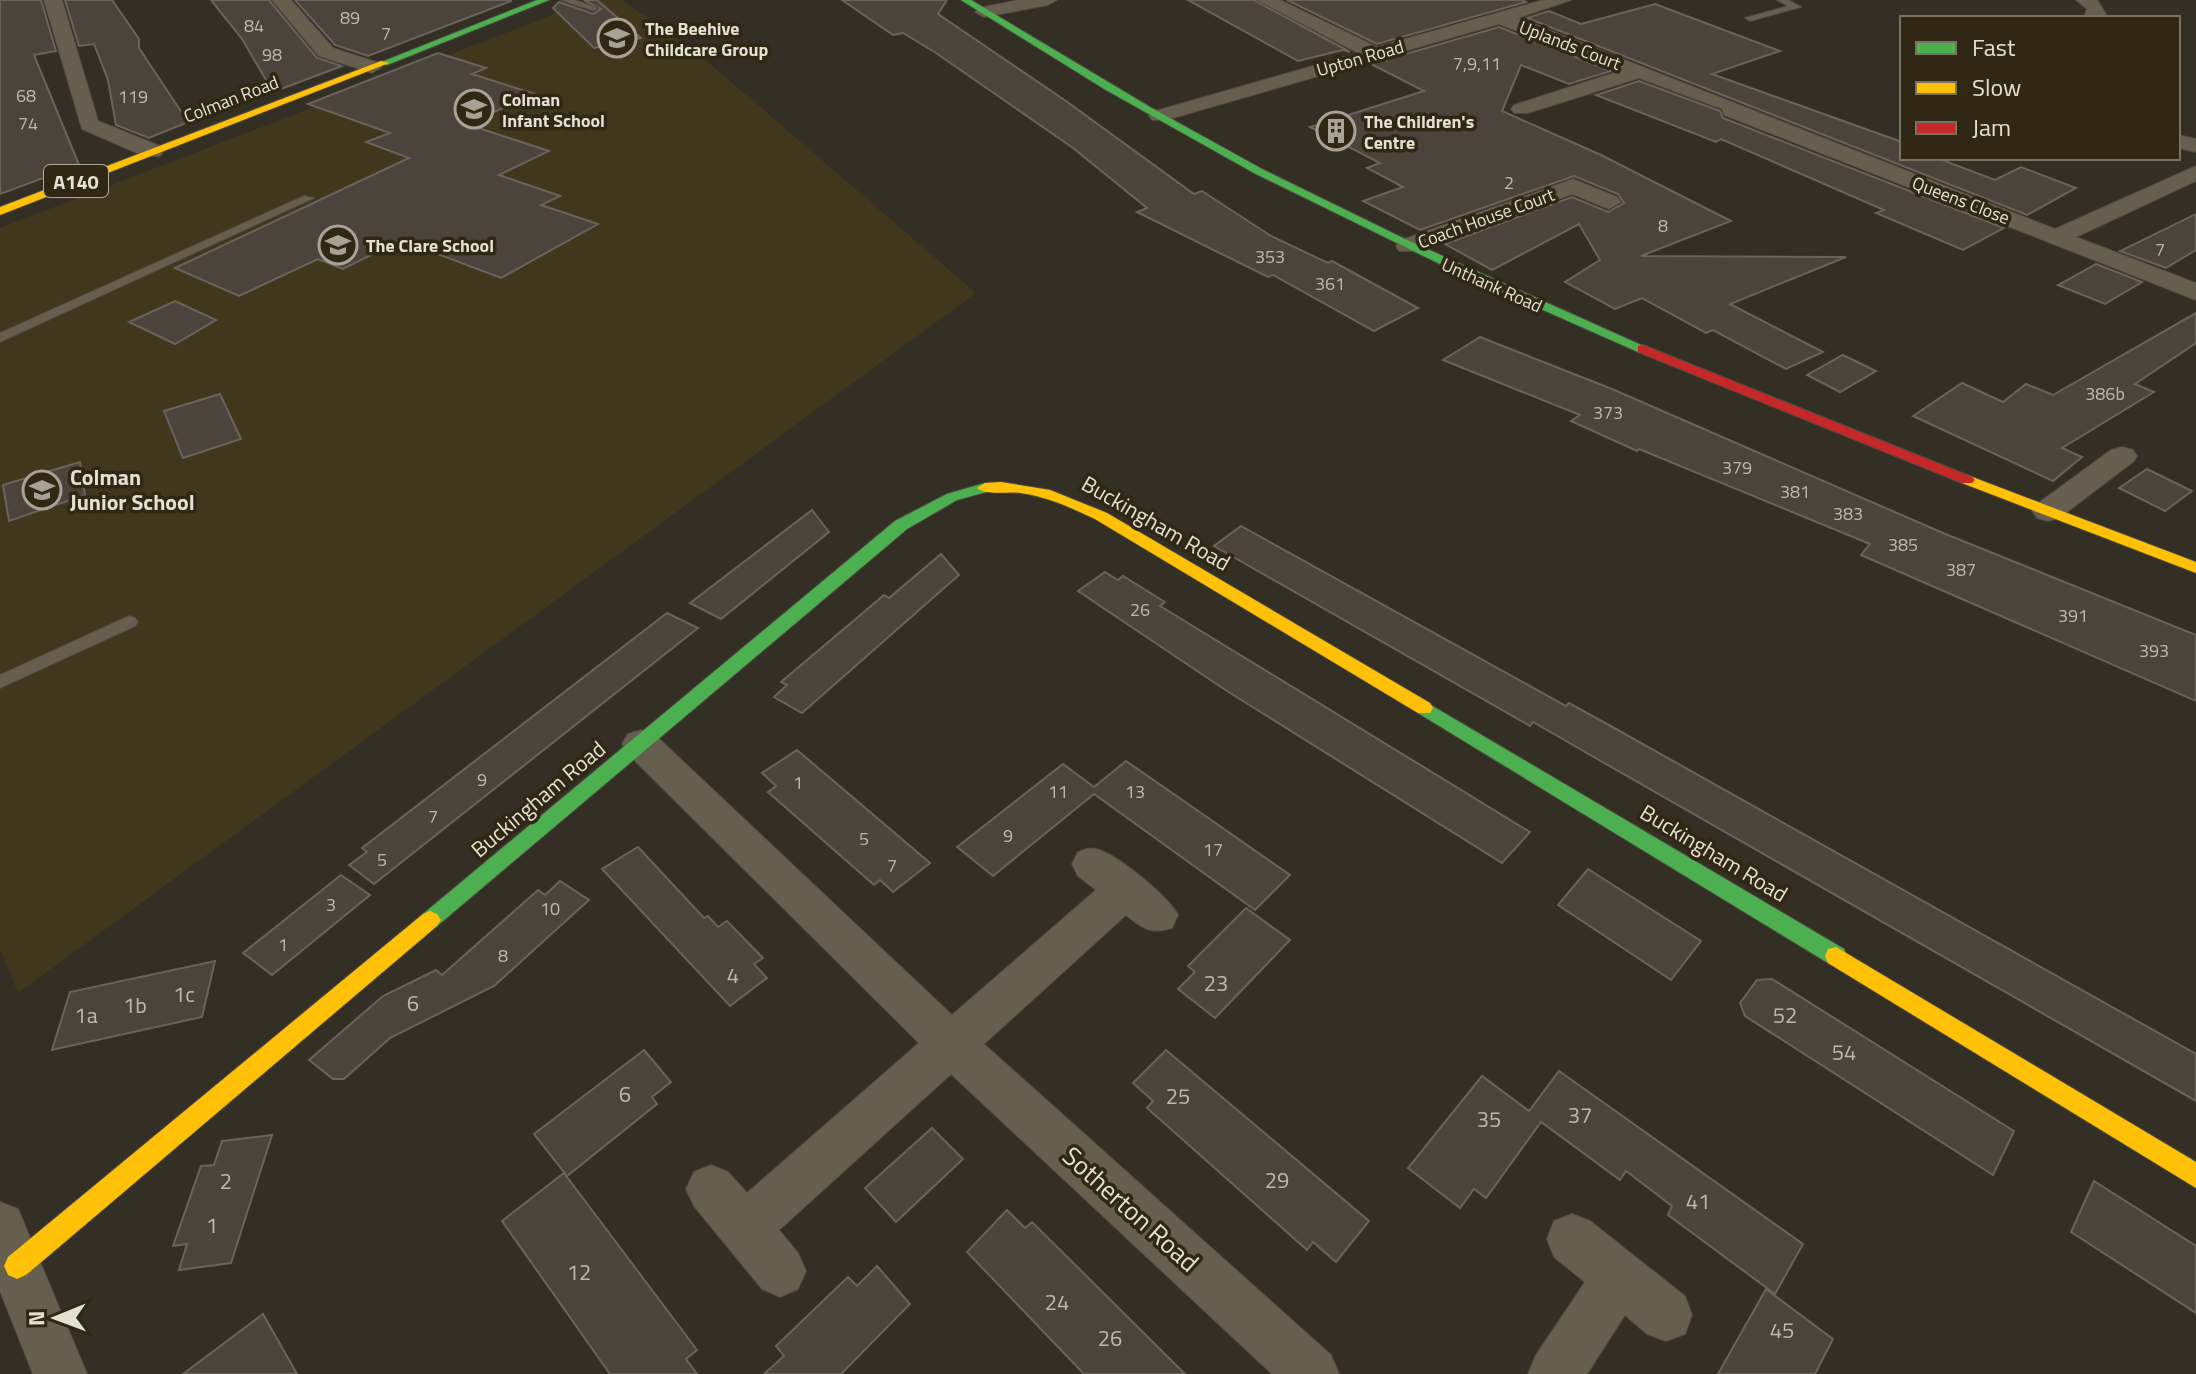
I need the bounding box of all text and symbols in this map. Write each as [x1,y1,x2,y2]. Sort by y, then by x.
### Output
house number: 89 [340,4,360,31]
house number: 84 [244,12,264,39]
street label: Uplands Court [1515,13,1625,77]
place label: The Beehive Childcare Group [645,15,768,63]
legend [1900,16,2180,160]
school or university icon: The Beehive Childcare Group [596,17,638,59]
house number: 7 [381,20,391,47]
text: Fast [1972,29,2016,65]
street label: Upton Road [1313,33,1407,83]
house number: 98 [262,41,282,68]
house number: 7,9,11 [1453,50,1501,77]
street label: Colman Road [180,68,282,130]
text: Slow [1972,69,2021,105]
house number: 68 [16,82,36,109]
house number: 119 [118,83,148,110]
place label: Colman Infant School [502,86,605,134]
school or university icon: Colman Infant School [453,88,495,130]
place label: The Children's Centre [1364,108,1474,156]
text: Jam [1972,109,2011,145]
house number: 74 [18,110,38,137]
building icon: The Children's Centre [1315,110,1357,152]
road number: A140 [44,165,108,197]
house number: 2 [1504,169,1514,196]
street label: Queens Close [1908,169,2014,231]
street label: Coach House Court [1414,181,1559,255]
house number: 8 [1658,212,1668,239]
school or university icon: The Clare School [317,224,359,266]
place label: The Clare School [366,232,494,259]
house number: 7 [2155,236,2165,263]
house number: 353 [1255,243,1285,270]
street label: Unthank Road [1437,251,1547,319]
house number: 361 [1315,270,1345,297]
house number: 386b [2085,380,2125,407]
house number: 373 [1593,399,1623,426]
house number: 379 [1722,454,1752,481]
place label: Colman Junior School [70,460,195,519]
street label: Buckingham Road [1075,467,1237,579]
school or university icon: Colman Junior School [21,469,63,511]
house number: 381 [1780,478,1810,505]
house number: 383 [1833,500,1863,527]
house number: 385 [1888,531,1918,558]
house number: 387 [1946,556,1976,583]
house number: 26 [1130,596,1150,623]
house number: 391 [2058,602,2088,629]
house number: 393 [2139,637,2169,664]
street label: Buckingham Road [463,732,613,866]
house number: 9 [477,766,487,793]
house number: 1 [793,769,803,796]
house number: 11 [1048,778,1068,805]
house number: 13 [1125,778,1145,805]
street label: Buckingham Road [1634,795,1794,911]
house number: 7 [428,803,438,830]
house number: 9 [1003,822,1013,849]
house number: 5 [859,825,869,852]
house number: 17 [1203,836,1223,863]
house number: 5 [377,846,387,873]
house number: 7 [887,852,897,879]
house number: 3 [326,891,336,918]
house number: 10 [540,895,560,922]
house number: 1 [278,931,288,958]
house number: 8 [498,942,508,969]
house number: 4 [727,958,739,992]
house number: 23 [1204,966,1228,1000]
house number: 1c [173,977,195,1011]
house number: 6 [407,986,419,1020]
house number: 1b [123,988,147,1022]
house number: 1a [74,998,98,1032]
house number: 52 [1773,998,1797,1032]
house number: 54 [1832,1035,1856,1069]
house number: 6 [619,1077,631,1111]
house number: 25 [1166,1079,1190,1113]
house number: 37 [1568,1098,1592,1132]
house number: 35 [1477,1102,1501,1136]
street label: Sotherton Road [1054,1137,1208,1281]
house number: 29 [1265,1163,1289,1197]
house number: 2 [220,1164,232,1198]
house number: 41 [1686,1184,1710,1218]
house number: 1 [206,1208,218,1242]
house number: 12 [567,1255,591,1289]
north arrow [16,1278,96,1358]
house number: 24 [1045,1285,1069,1319]
text: N [19,1310,53,1326]
house number: 45 [1770,1313,1794,1347]
house number: 26 [1098,1321,1122,1355]

